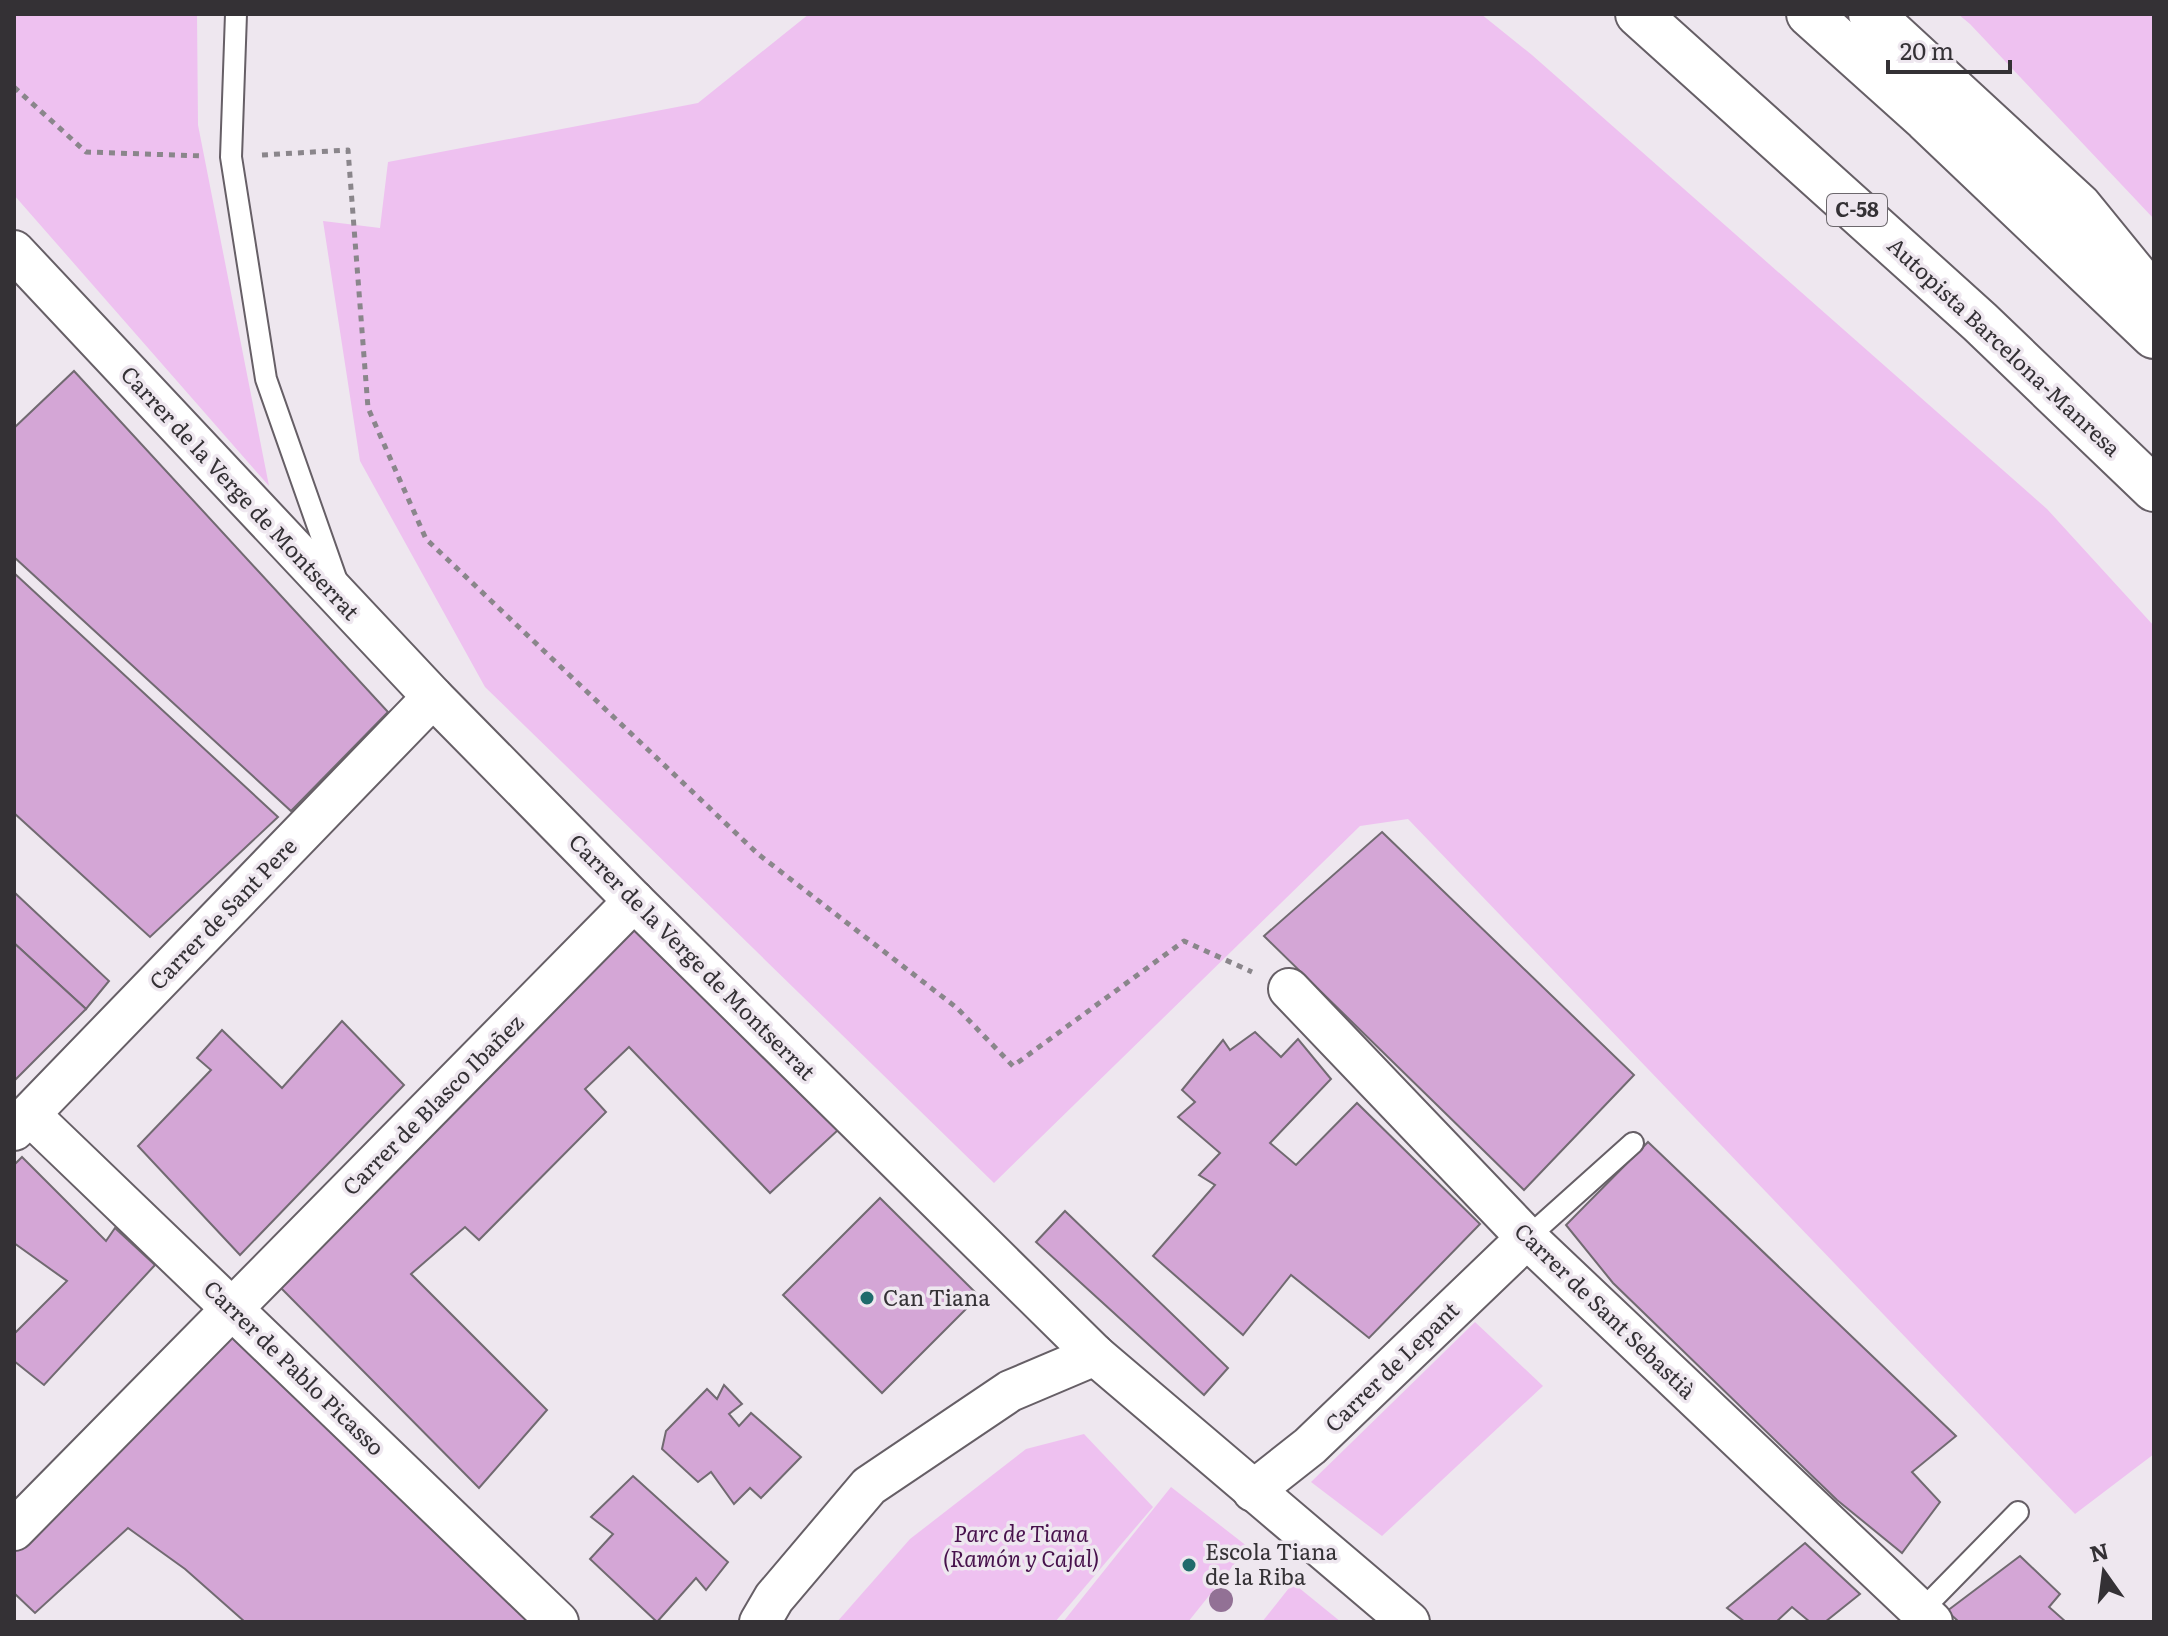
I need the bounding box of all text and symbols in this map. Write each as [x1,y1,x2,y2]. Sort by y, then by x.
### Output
scale bar [1888,24,2010,74]
text: 20 m [1900,32,1954,67]
road number: C-58 [1827,194,1887,226]
street label: Autopista Barcelona-Manresa [1881,229,2129,463]
street label: Carrer de la Verge de Montserrat [114,357,368,627]
street label: Carrer de la Verge de Montserrat [562,825,824,1087]
street label: Carrer de Sant Pere [140,829,303,996]
street label: Carrer de Blasco Ibañez [334,1006,530,1202]
street label: Carrer de Sant Sebastià [1508,1214,1704,1406]
street label: Carrer de Pablo Picasso [197,1272,393,1462]
place label: Can Tiana [883,1280,990,1313]
marker: Can Tiana [858,1289,876,1307]
street label: Carrer de Lepant [1316,1293,1466,1439]
park label: Parc de Tiana (Ramón y Cajal) [943,1516,1099,1574]
north arrow [2064,1532,2144,1612]
text: N [2086,1533,2112,1569]
place label: Escola Tiana de la Riba [1205,1534,1338,1592]
marker: Escola Tiana de la Riba [1180,1556,1198,1574]

